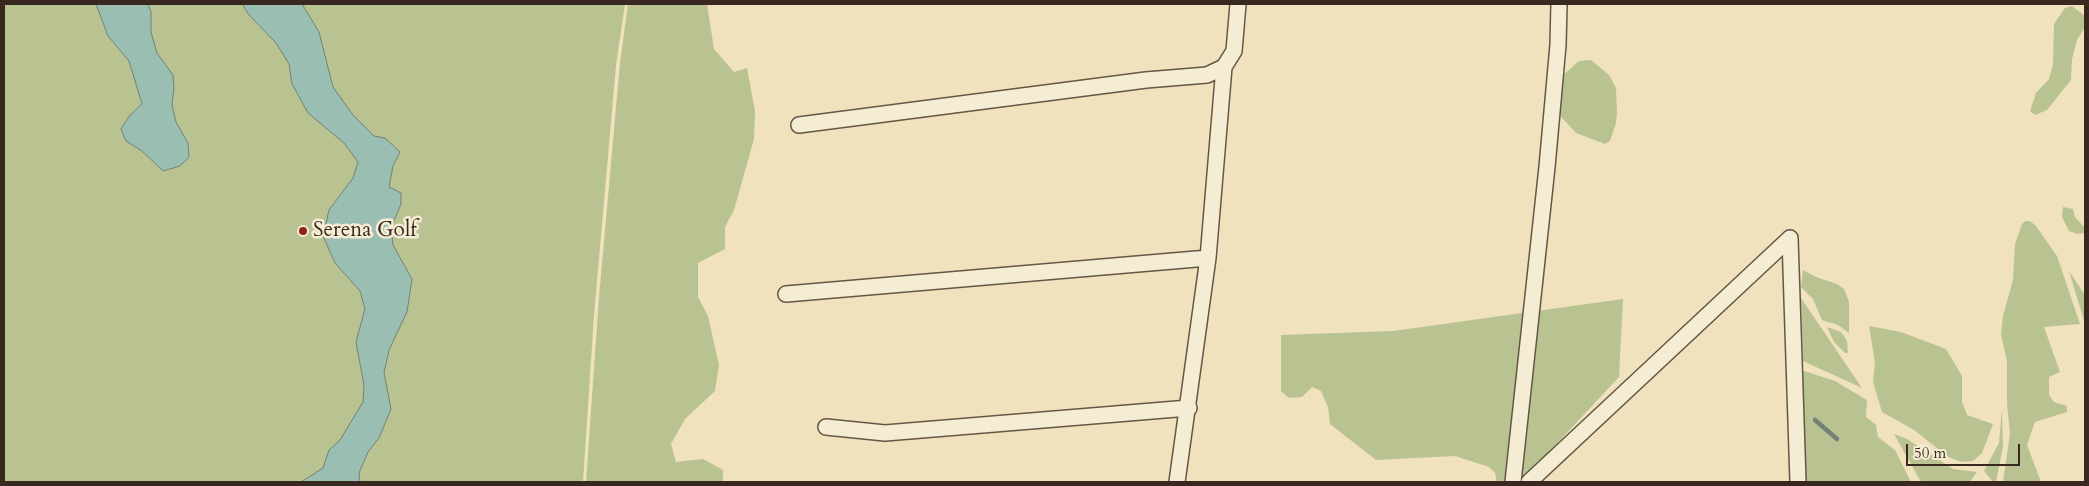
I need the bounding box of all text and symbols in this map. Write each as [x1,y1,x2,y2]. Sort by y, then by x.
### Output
place label: Serena Golf [313,218,417,244]
marker: Serena Golf [297,225,309,237]
scale bar [1909,434,2023,466]
text: 50 m [1914,443,1946,463]

